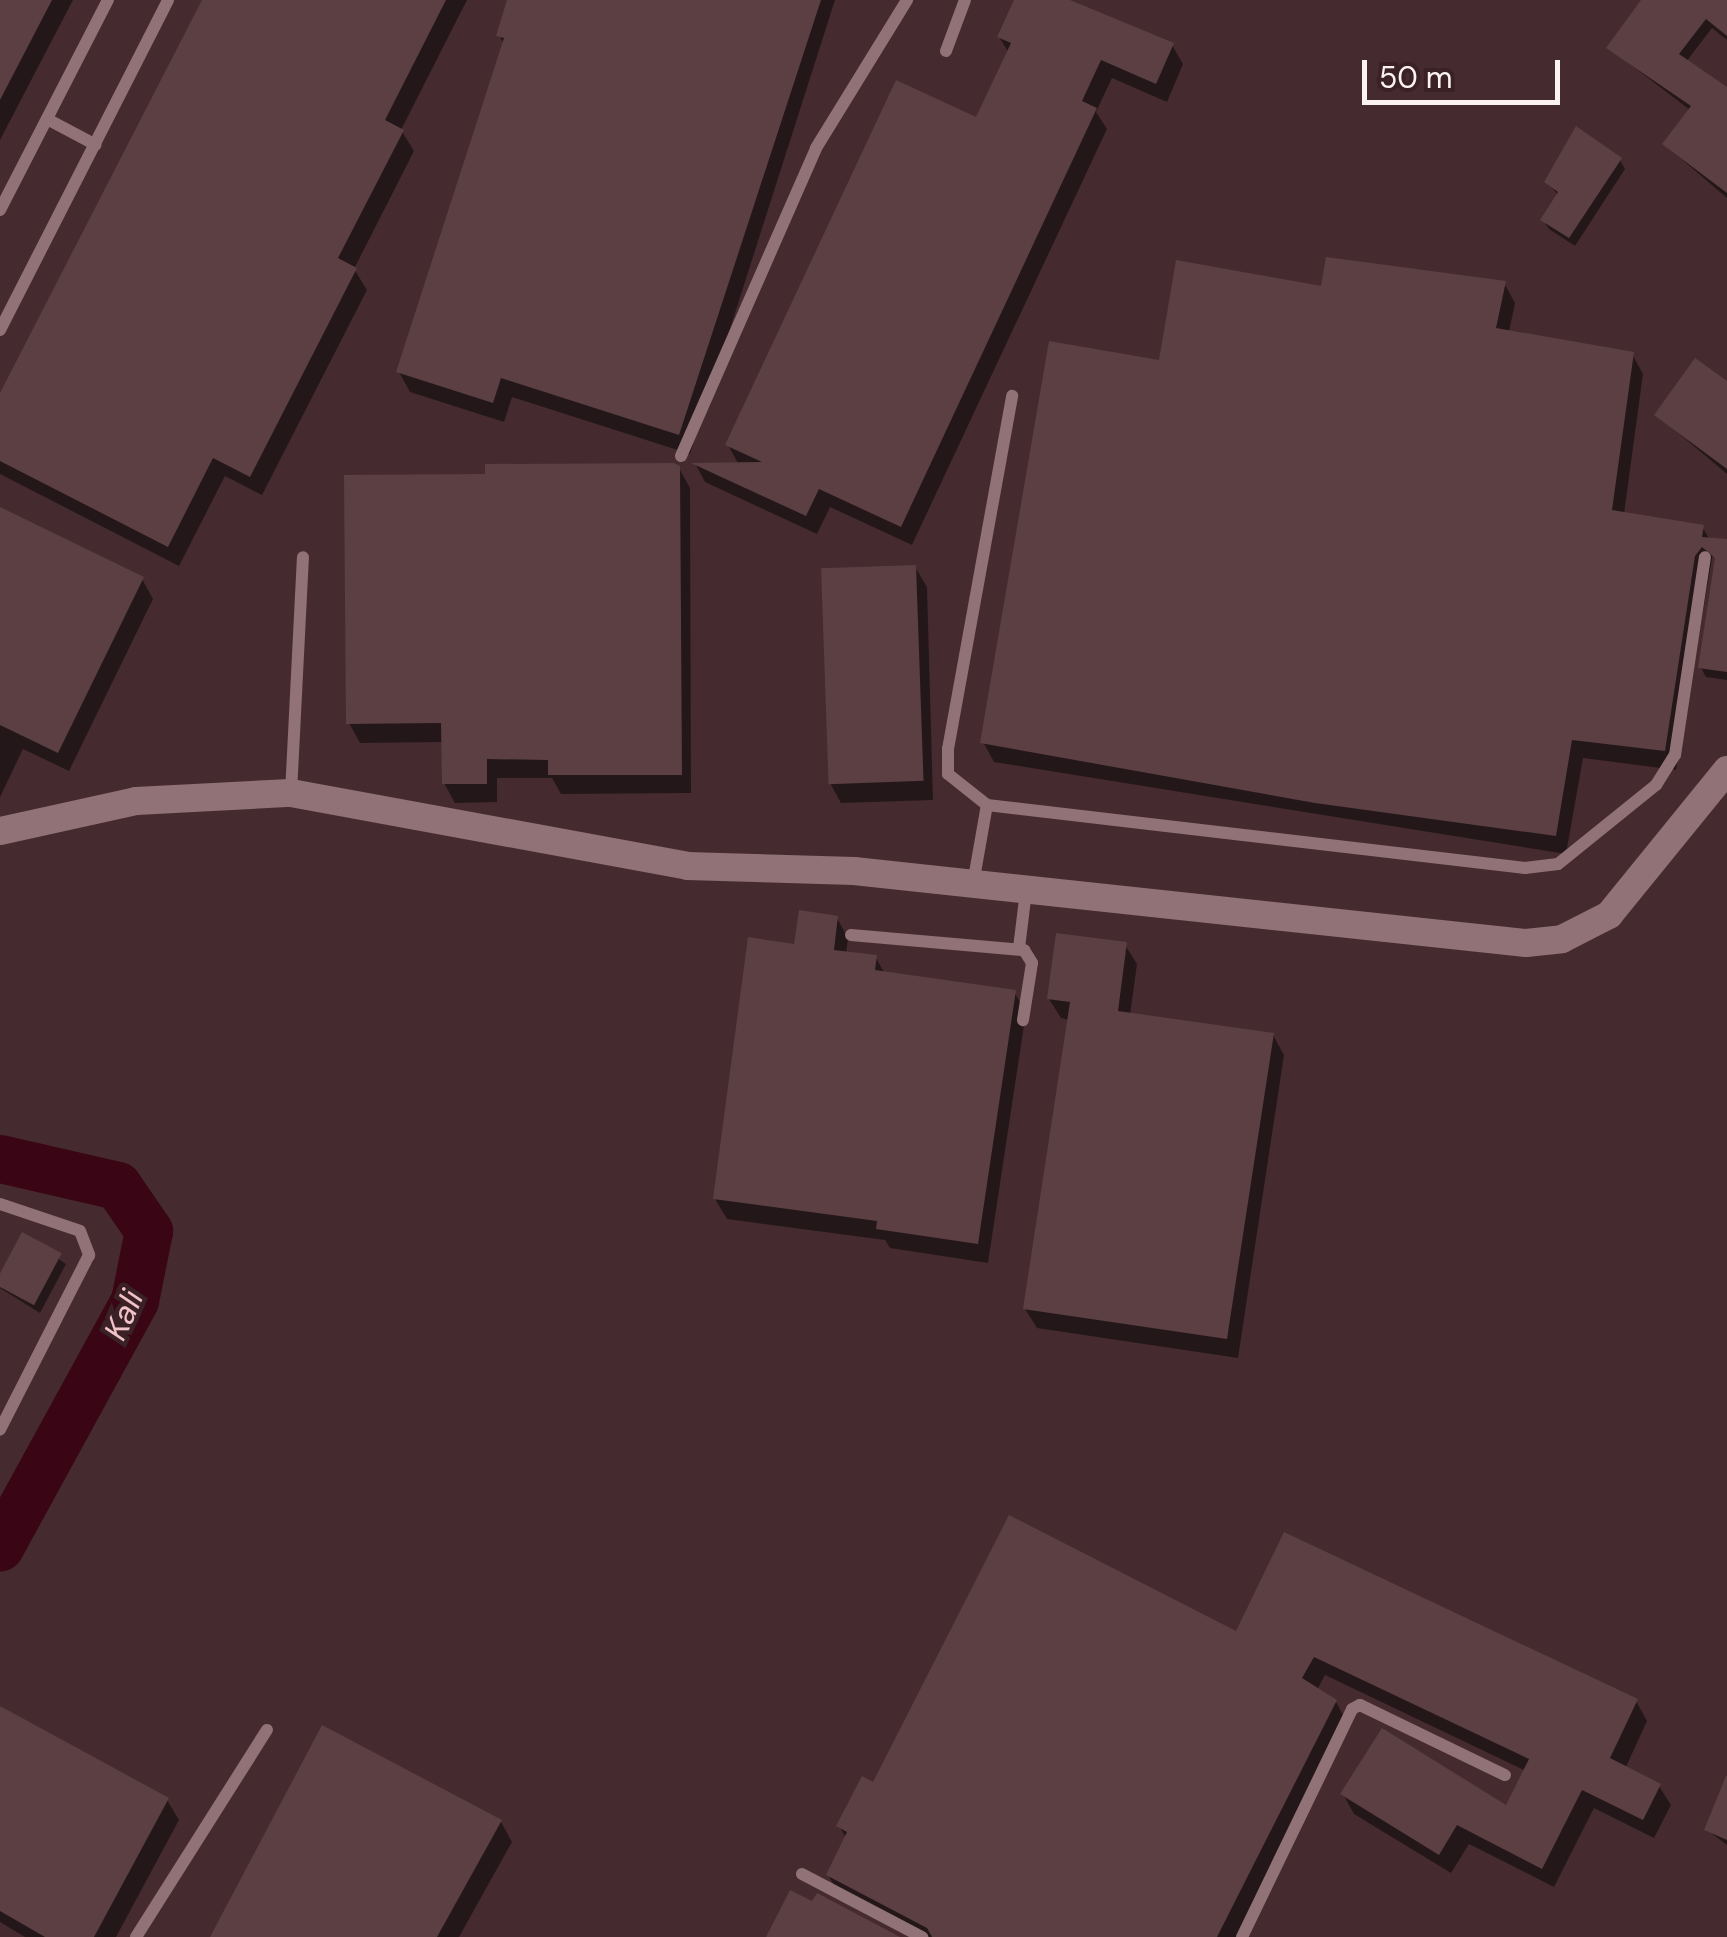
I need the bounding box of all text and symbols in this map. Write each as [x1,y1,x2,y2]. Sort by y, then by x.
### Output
scale bar [1367,40,1564,102]
text: 50 m [1379,58,1453,97]
water label: Kali [96,1284,152,1346]

